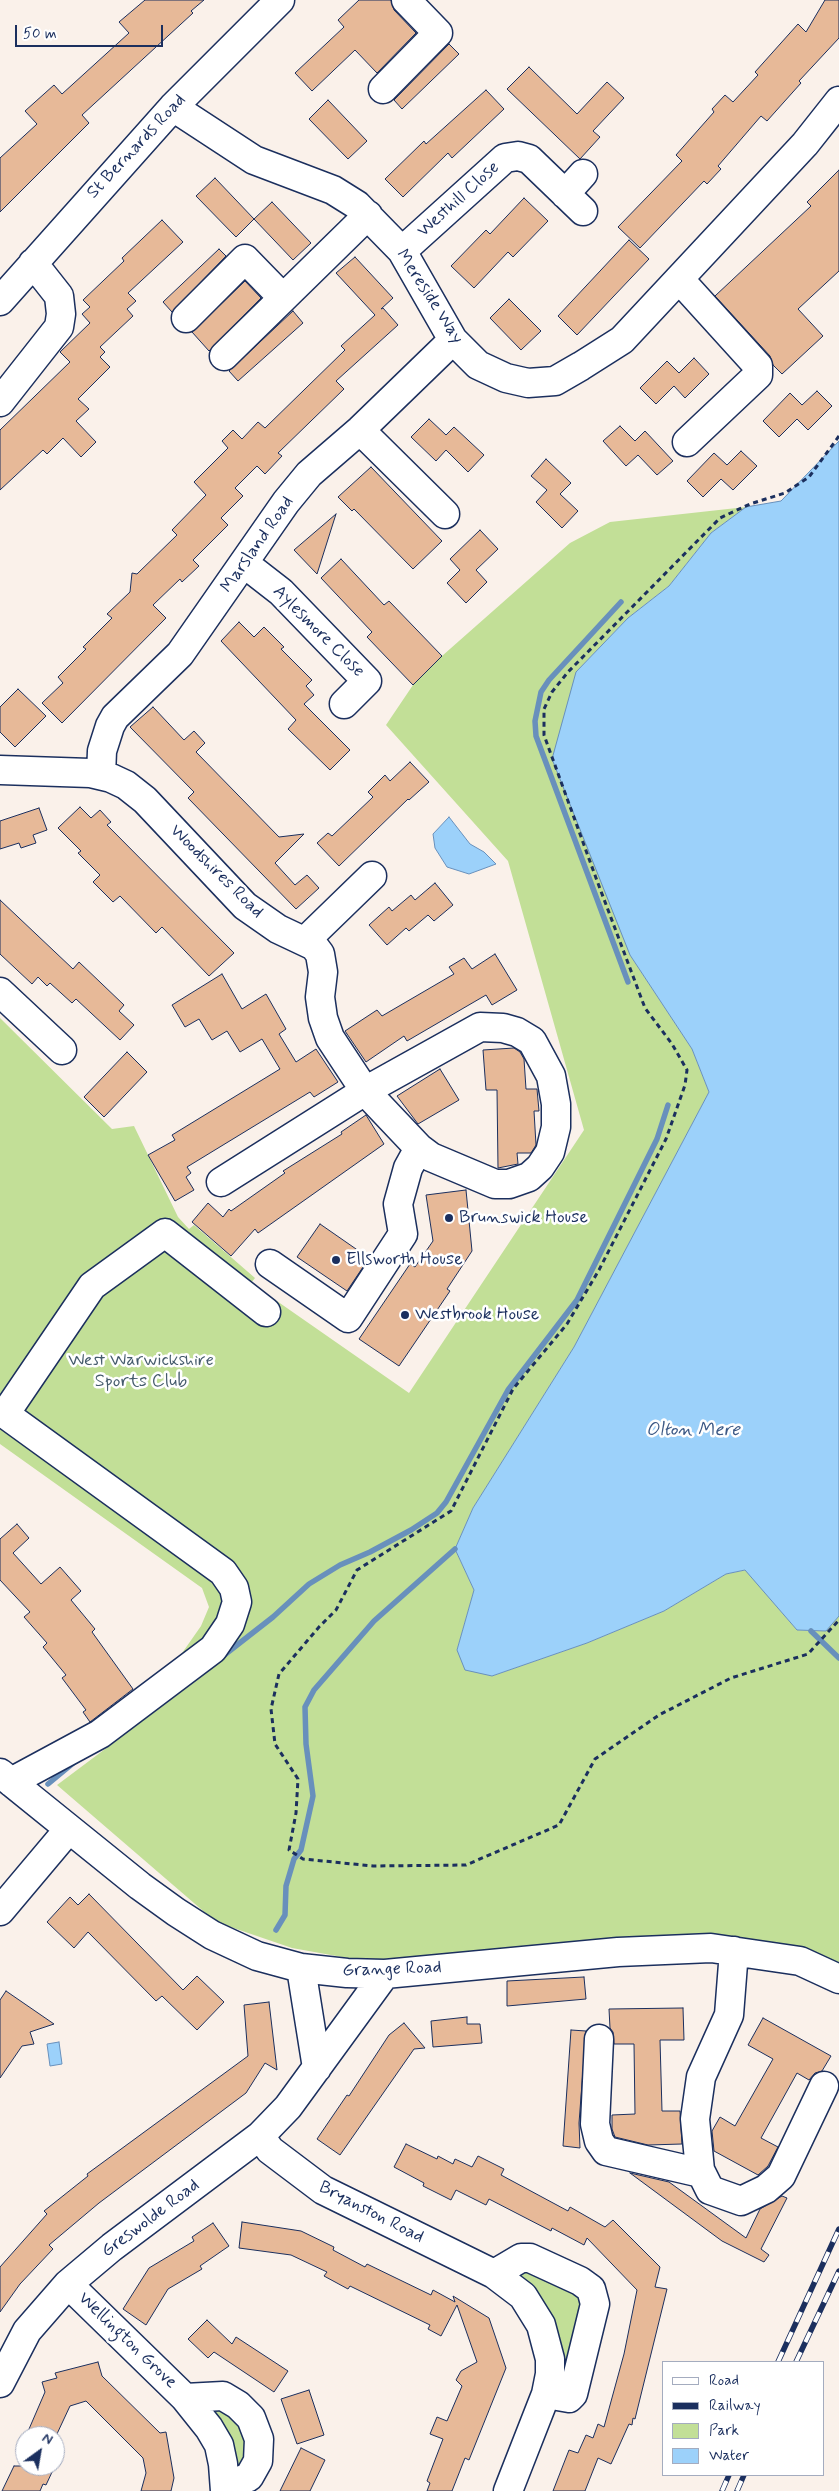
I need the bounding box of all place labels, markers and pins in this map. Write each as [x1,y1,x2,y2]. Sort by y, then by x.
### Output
place label: Brunswick House [459,1207,588,1229]
marker: Brunswick House [443,1212,455,1224]
place label: Ellsworth House [346,1249,463,1271]
marker: Ellsworth House [330,1254,342,1266]
place label: Westbrook House [415,1304,539,1326]
marker: Westbrook House [399,1309,411,1321]

